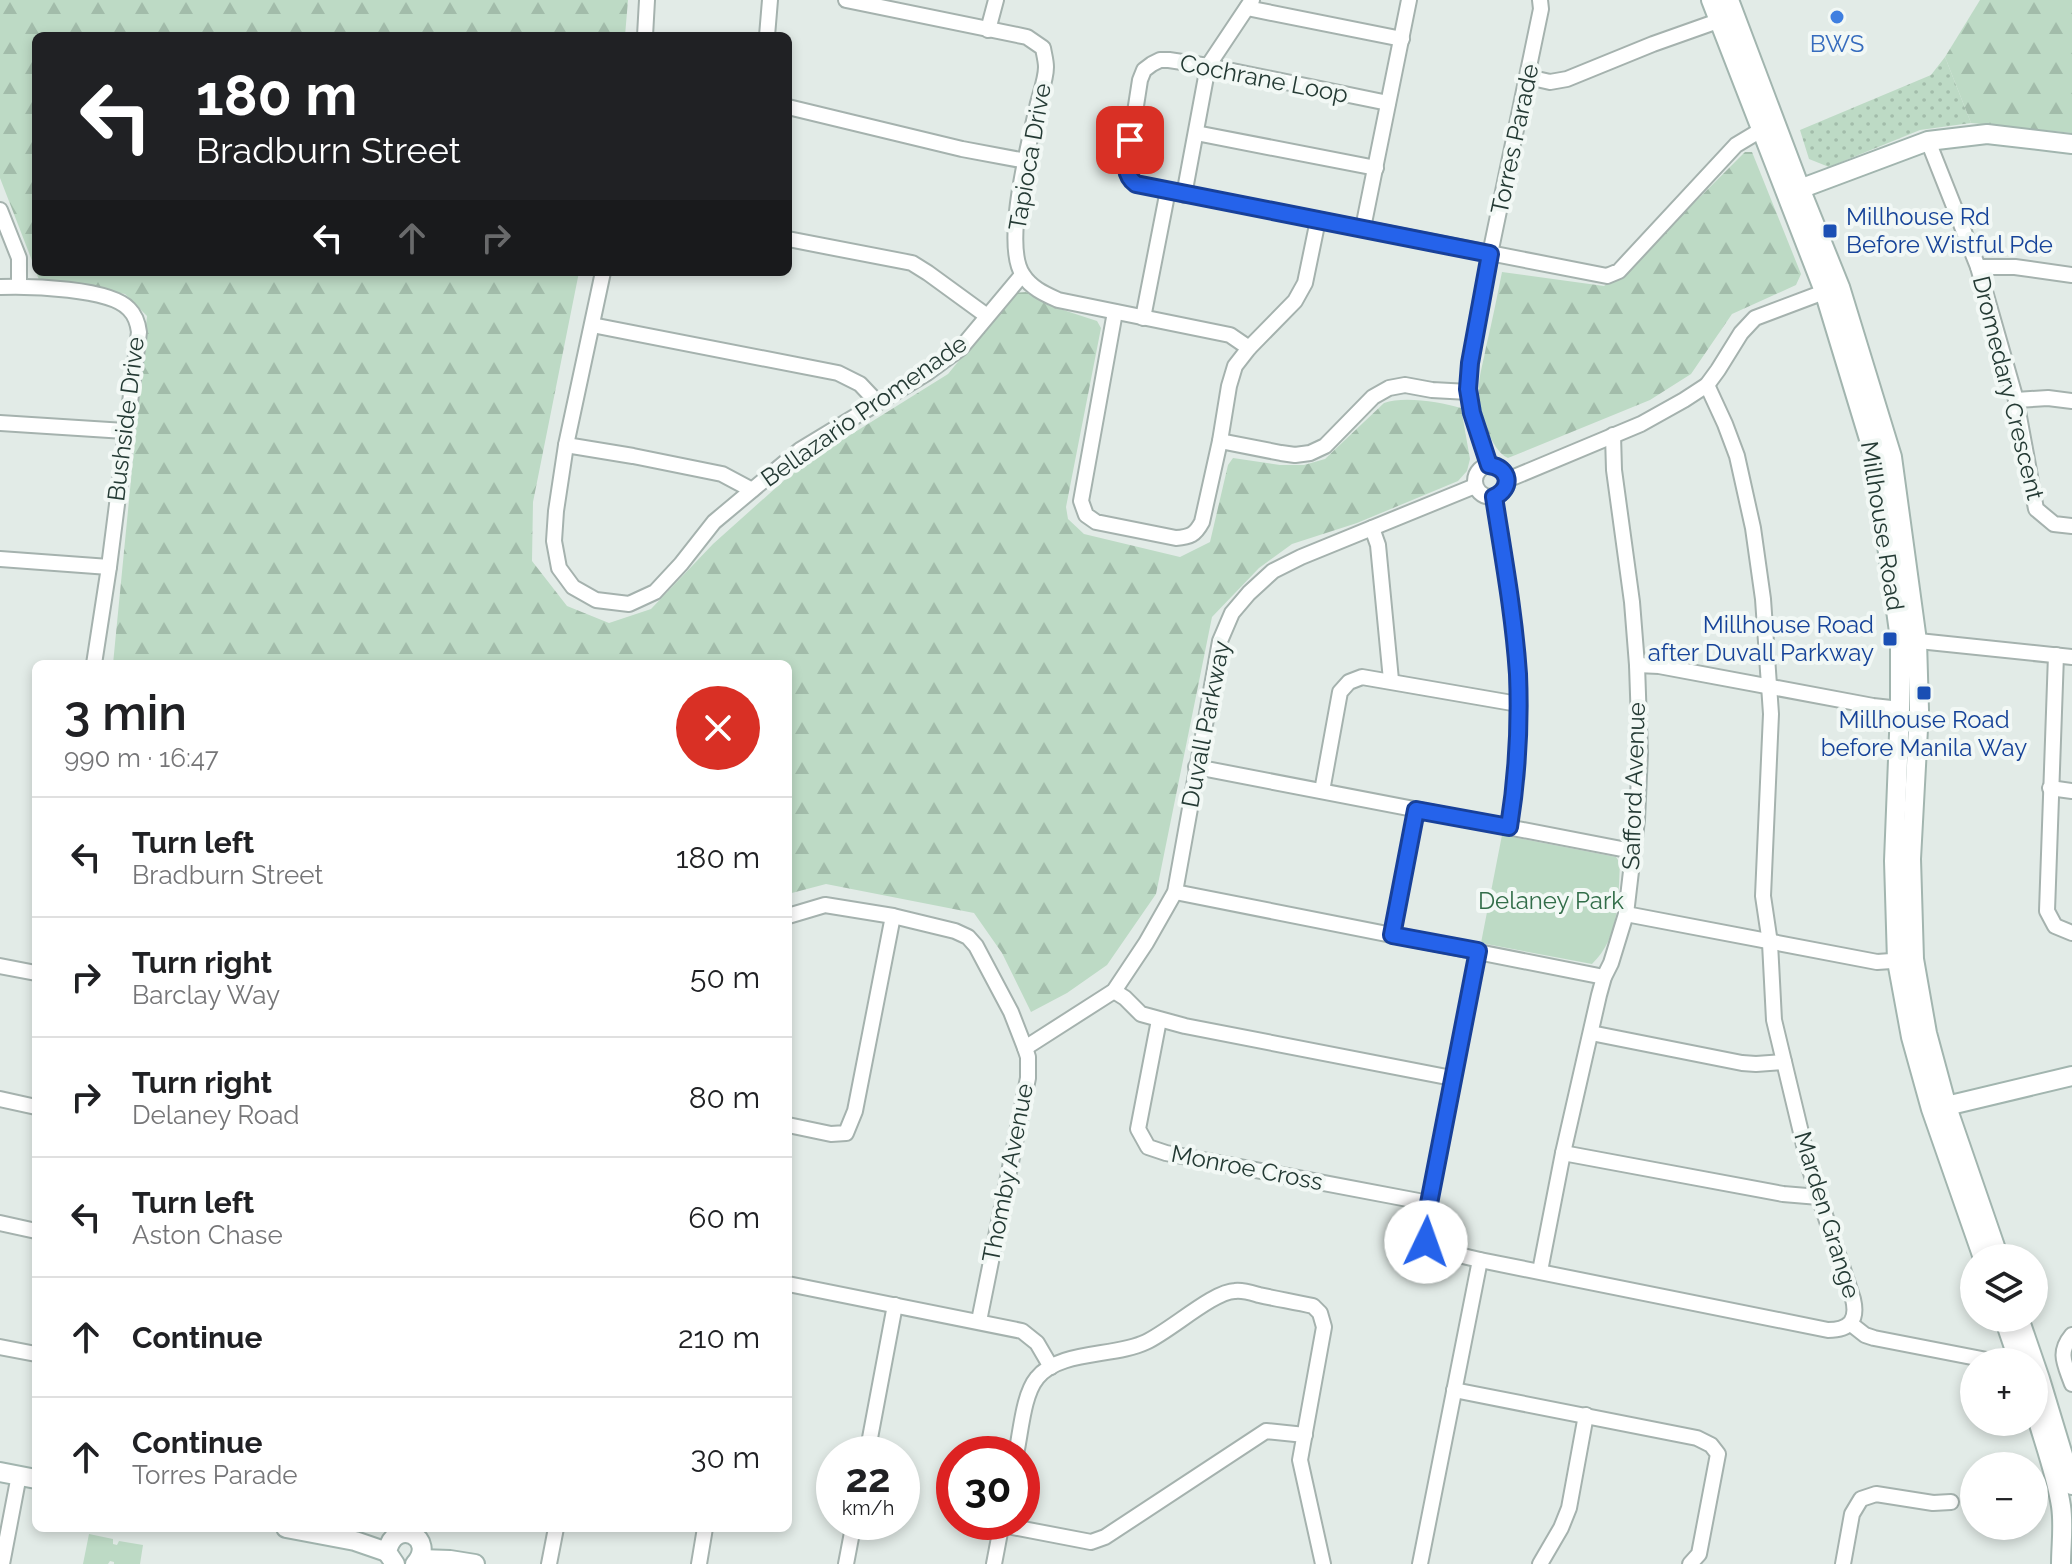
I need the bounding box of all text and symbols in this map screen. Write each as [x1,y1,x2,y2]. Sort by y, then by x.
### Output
marker: BWS [1828,8,1846,26]
place label: BWS [1810,29,1864,58]
street label: Cochrane Loop [1178,48,1351,109]
street label: Torres Parade [1484,61,1545,217]
text: 180 m [196,62,357,128]
icon: left [64,64,168,168]
street label: Tapioca Drive [1002,81,1057,233]
pin [1096,106,1164,174]
icon: arrive [1108,118,1152,162]
text: Bradburn Street [196,129,461,171]
place label: Millhouse Rd Before Wistful Pde [1846,202,2053,259]
icon: left [306,216,350,260]
icon: ahead [390,216,434,260]
icon: right [474,216,518,260]
marker: Millhouse Rd Before Wistful Pde [1821,222,1839,240]
street label: Dromedary Crescent [1967,273,2050,503]
street label: Bellazario Promenade [755,329,972,493]
street label: Bushside Drive [101,335,150,503]
street label: Millhouse Road [1855,439,1910,613]
place label: Millhouse Road after Duvall Parkway [1648,610,1874,667]
marker: Millhouse Road after Duvall Parkway [1881,630,1899,648]
street label: Duvall Parkway [1175,638,1236,810]
marker: Millhouse Road before Manila Way [1915,684,1933,702]
text: 3 min [64,685,187,741]
button: close [676,686,760,770]
street label: Safford Avenue [1616,702,1651,870]
place label: Millhouse Road before Manila Way [1821,705,2027,762]
text: 990 m · 16:47 [64,743,219,773]
text: Turn left [132,825,254,860]
icon: left [64,835,108,879]
text: 180 m [676,840,760,875]
text: Bradburn Street [132,860,323,890]
park label: Delaney Park [1478,886,1624,915]
text: Turn right [132,945,272,980]
icon: right [64,955,108,999]
text: 50 m [690,960,760,995]
text: Barclay Way [132,980,280,1010]
text: Turn right [132,1065,272,1100]
icon: right [64,1075,108,1119]
text: 80 m [689,1080,760,1115]
street label: Thomby Avenue [976,1081,1039,1265]
text: Delaney Road [132,1100,300,1130]
street label: Marden Grange [1788,1128,1867,1302]
street label: Monroe Cross [1169,1139,1325,1196]
text: Turn left [132,1185,254,1220]
icon: left [64,1195,108,1239]
text: 60 m [688,1200,760,1235]
position arrow [1384,1200,1468,1284]
text: Aston Chase [132,1220,283,1250]
map controls [1960,1244,2048,1540]
button: layers [1960,1244,2048,1332]
icon: ahead [64,1315,108,1359]
text: Continue [132,1320,263,1355]
text: 210 m [678,1320,760,1355]
button: + [1960,1348,2048,1436]
text: Continue [132,1425,263,1460]
icon: ahead [64,1435,108,1479]
speed limit sign: 30 [936,1436,1040,1540]
text: 30 m [690,1440,760,1475]
button: − [1960,1452,2048,1540]
text: 22 [845,1454,891,1501]
text: Torres Parade [132,1460,298,1490]
text: km/h [842,1496,894,1520]

